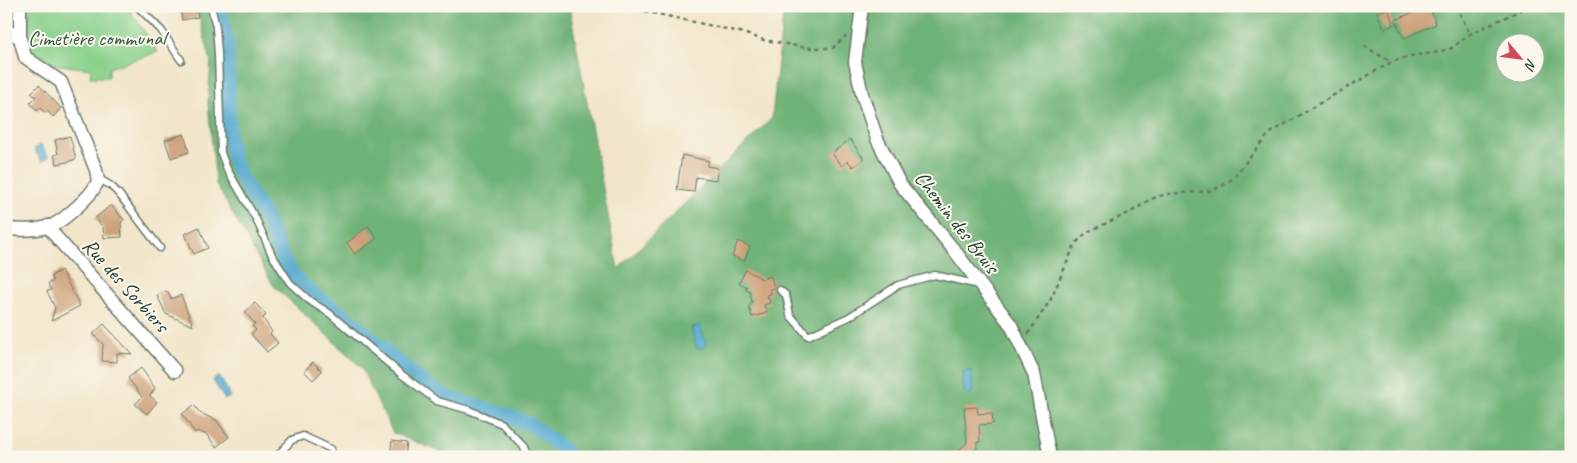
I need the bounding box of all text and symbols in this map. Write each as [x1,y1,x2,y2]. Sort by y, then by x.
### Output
park label: Cimetière communal [28,25,169,51]
north arrow [1494,32,1544,82]
text: N [1520,56,1540,74]
street label: Chemin des Bruis [909,166,1006,280]
street label: Rue des Sorbiers [77,233,176,339]

